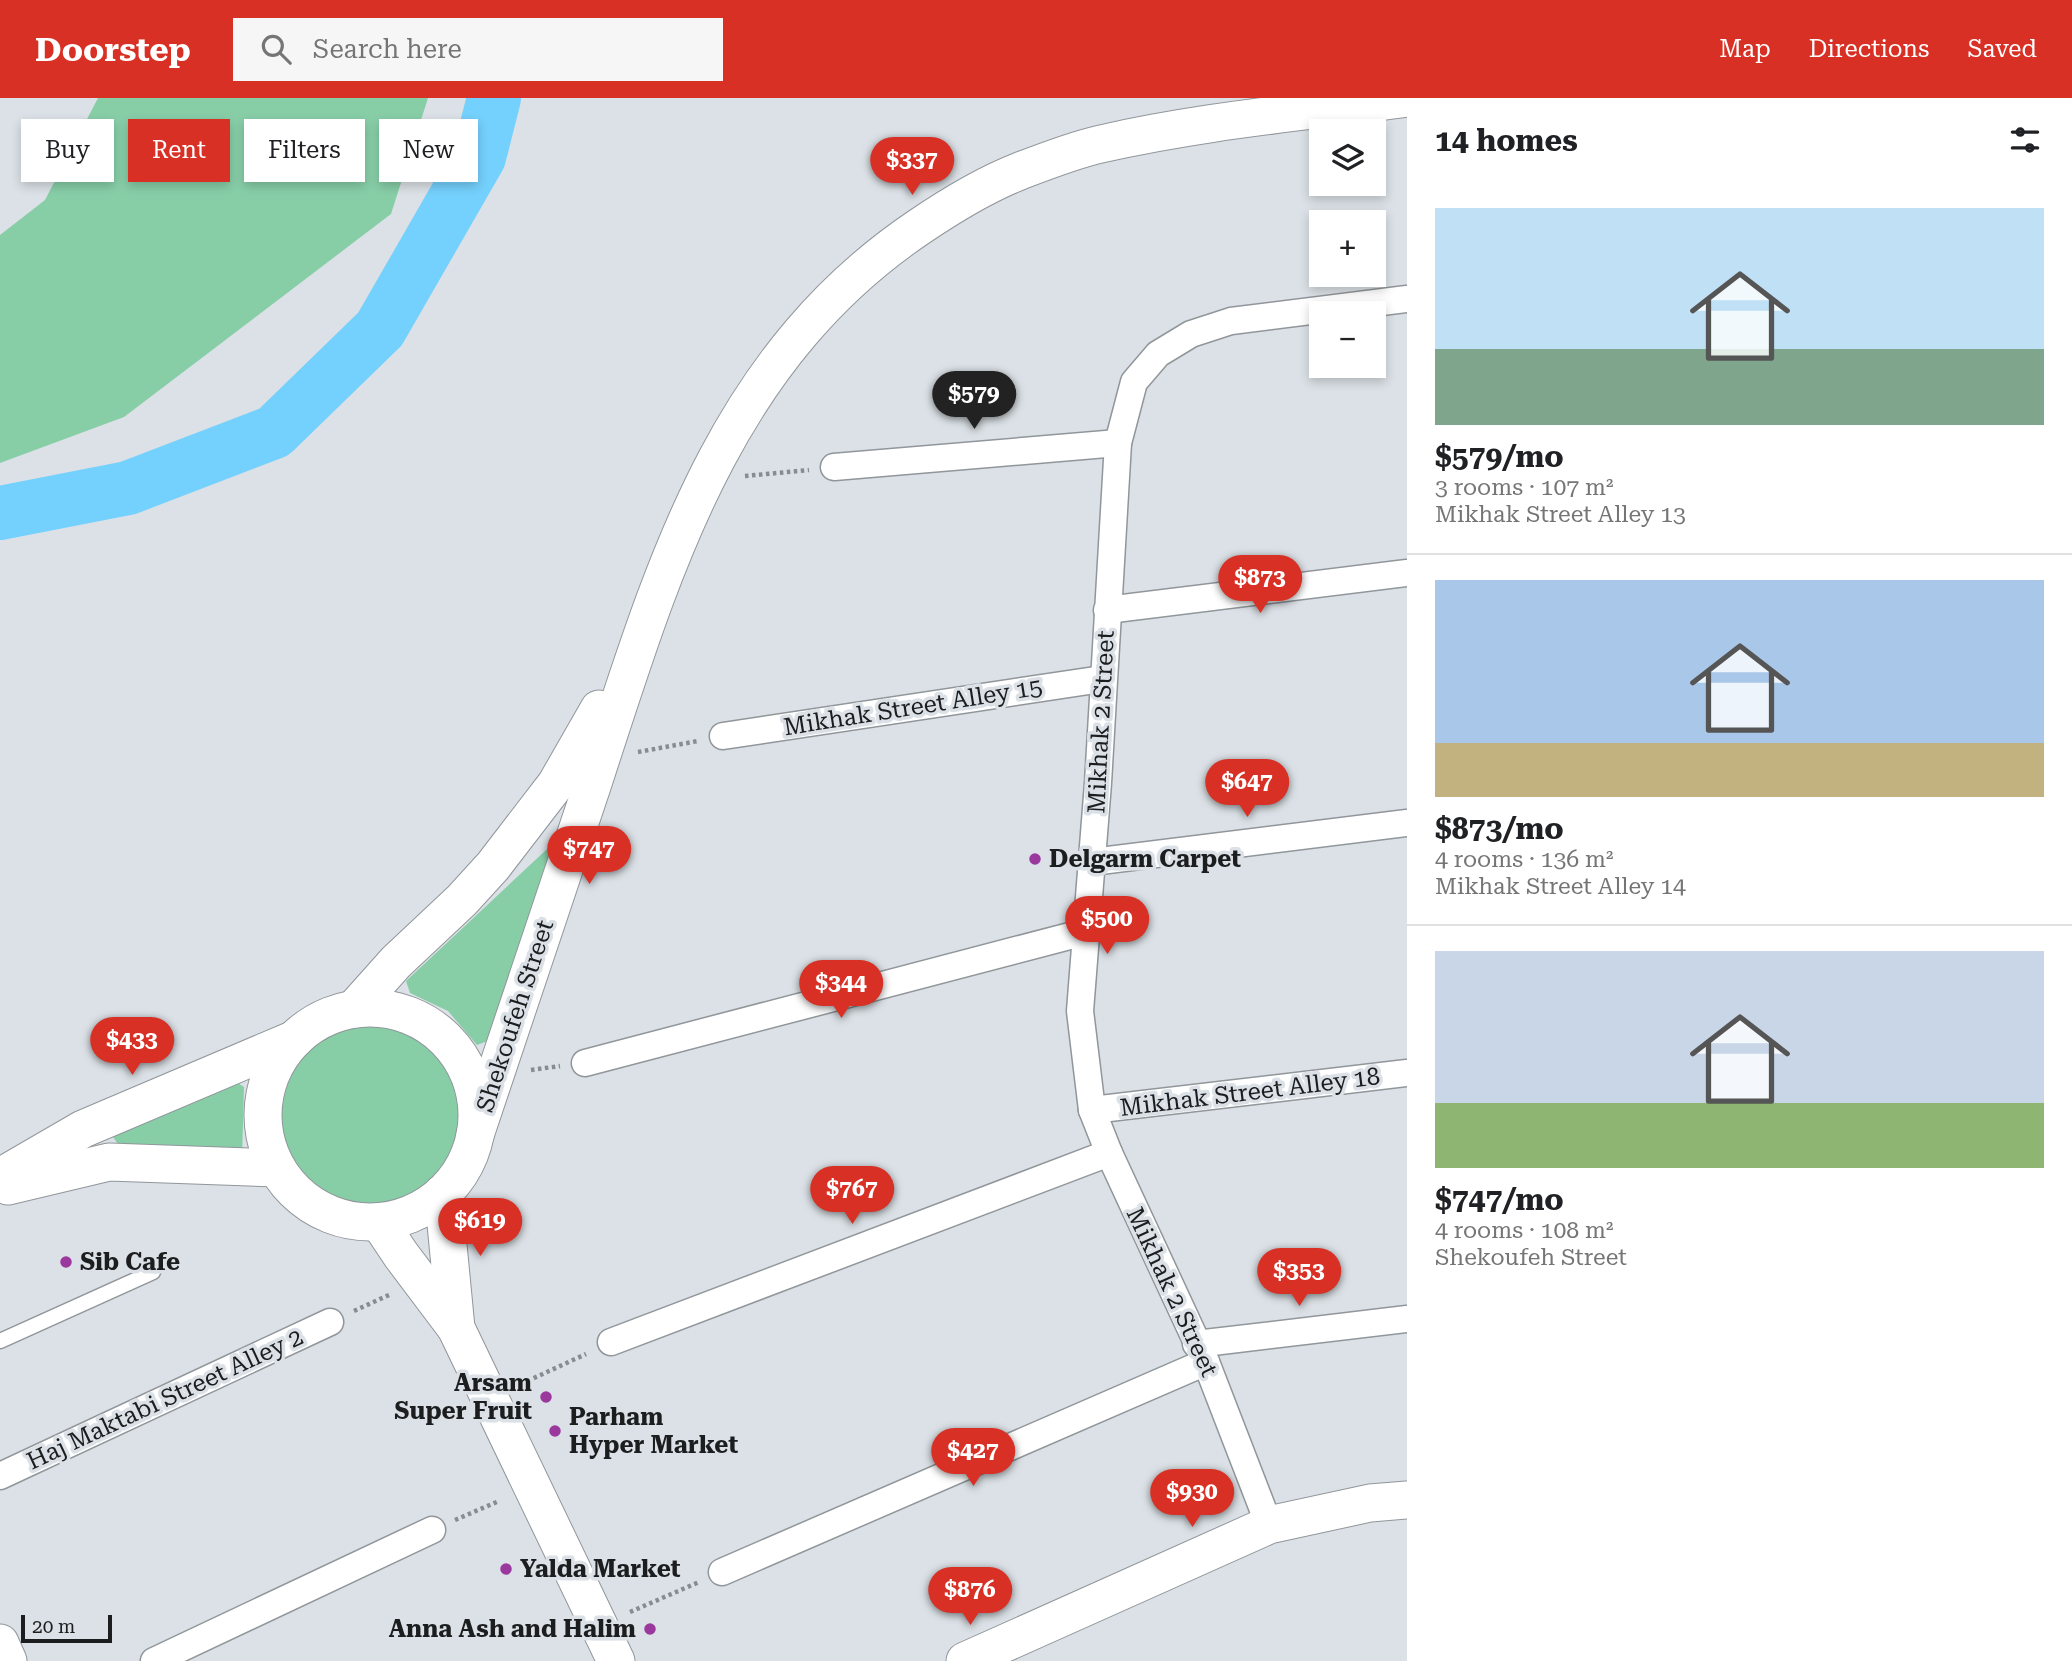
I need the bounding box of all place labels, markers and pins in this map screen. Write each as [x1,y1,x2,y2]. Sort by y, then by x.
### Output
pin: $337 [871,138,953,197]
pin: $579 [933,372,1015,431]
pin: $873 [1219,556,1301,615]
pin: $647 [1206,760,1288,819]
pin: $747 [548,826,630,886]
place label: Delgarm Carpet [1049,845,1241,873]
marker: Delgarm Carpet [1027,851,1043,867]
pin: $500 [1066,896,1148,956]
pin: $344 [800,960,882,1020]
pin: $433 [91,1018,173,1077]
pin: $767 [811,1166,893,1226]
pin: $619 [439,1198,521,1258]
place label: Sib Cafe [80,1248,180,1276]
pin: $353 [1258,1248,1340,1308]
marker: Sib Cafe [58,1254,74,1270]
place label: Arsam Super Fruit [394,1369,532,1425]
marker: Arsam Super Fruit [538,1389,554,1405]
place label: Parham Hyper Market [569,1403,738,1459]
marker: Parham Hyper Market [547,1423,563,1439]
pin: $427 [932,1428,1014,1488]
pin: $930 [1151,1470,1233,1529]
place label: Yalda Market [520,1555,681,1583]
marker: Yalda Market [498,1561,514,1577]
pin: $876 [929,1568,1011,1627]
place label: Anna Ash and Halim [389,1615,636,1643]
marker: Anna Ash and Halim [642,1621,658,1637]

